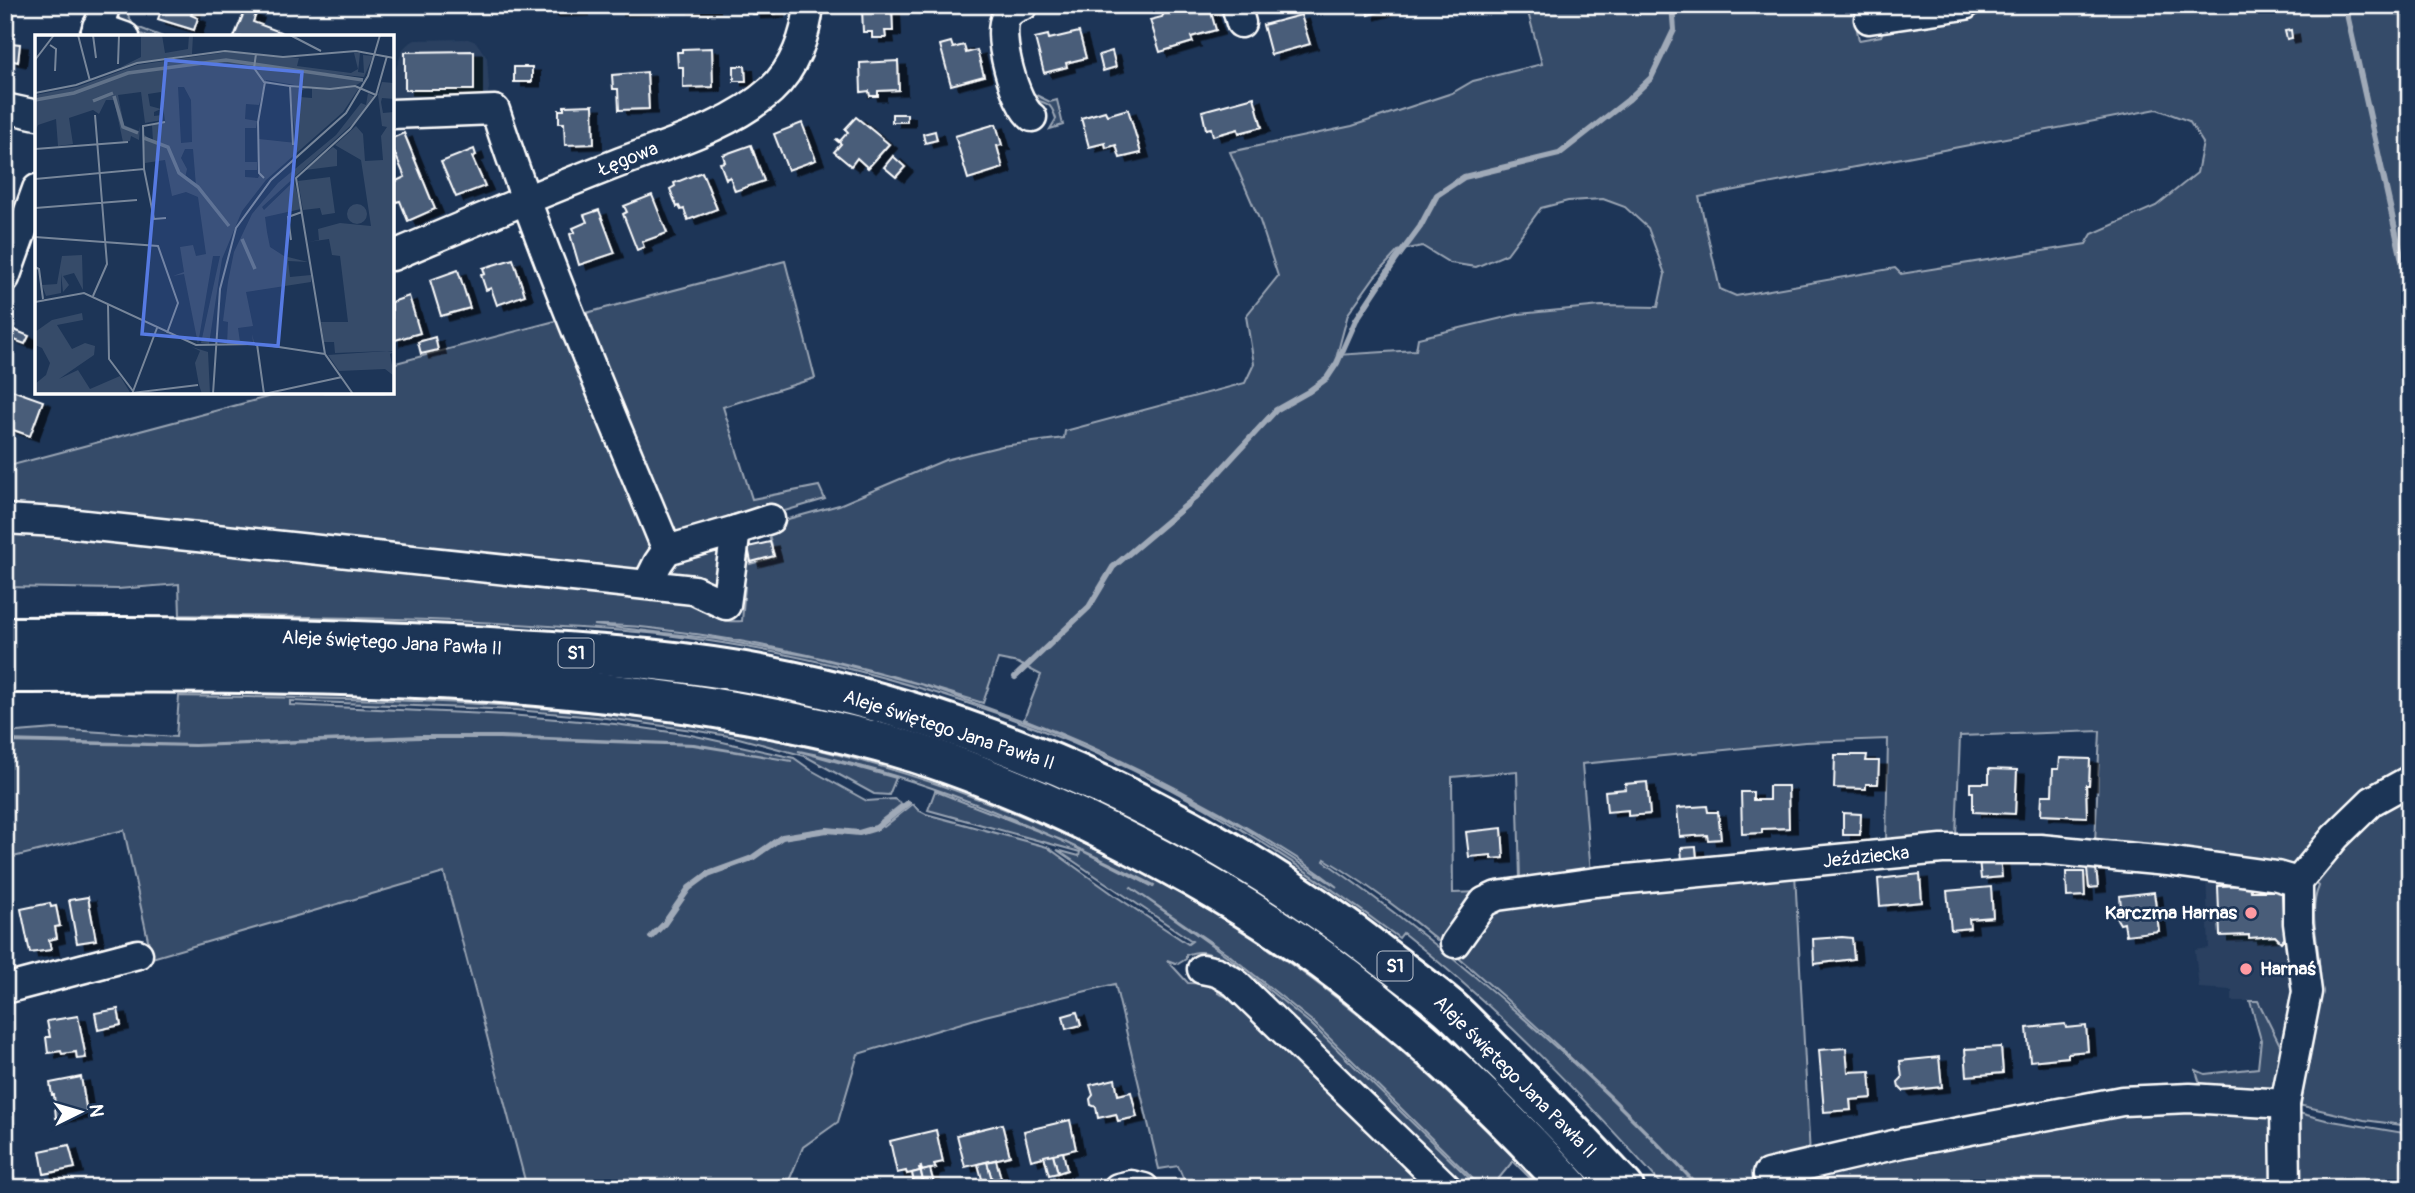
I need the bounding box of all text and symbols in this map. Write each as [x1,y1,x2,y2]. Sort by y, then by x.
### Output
inset map [35,35,394,394]
street label: Łęgowa [594,136,662,182]
street label: Aleje świętego Jana Pawła II [281,625,503,661]
road number: S1 [558,638,594,668]
street label: Aleje świętego Jana Pawła II [840,684,1058,776]
street label: Jeździecka [1822,841,1911,873]
place label: Karczma Harnas [2105,901,2238,925]
marker: Karczma Harnas [2243,905,2259,921]
road number: S1 [1378,951,1412,981]
place label: Harnaś [2260,957,2316,981]
marker: Harnaś [2238,961,2254,977]
street label: Aleje świętego Jana Pawła II [1428,990,1602,1164]
north arrow [46,1078,116,1148]
text: N [83,1103,108,1118]

